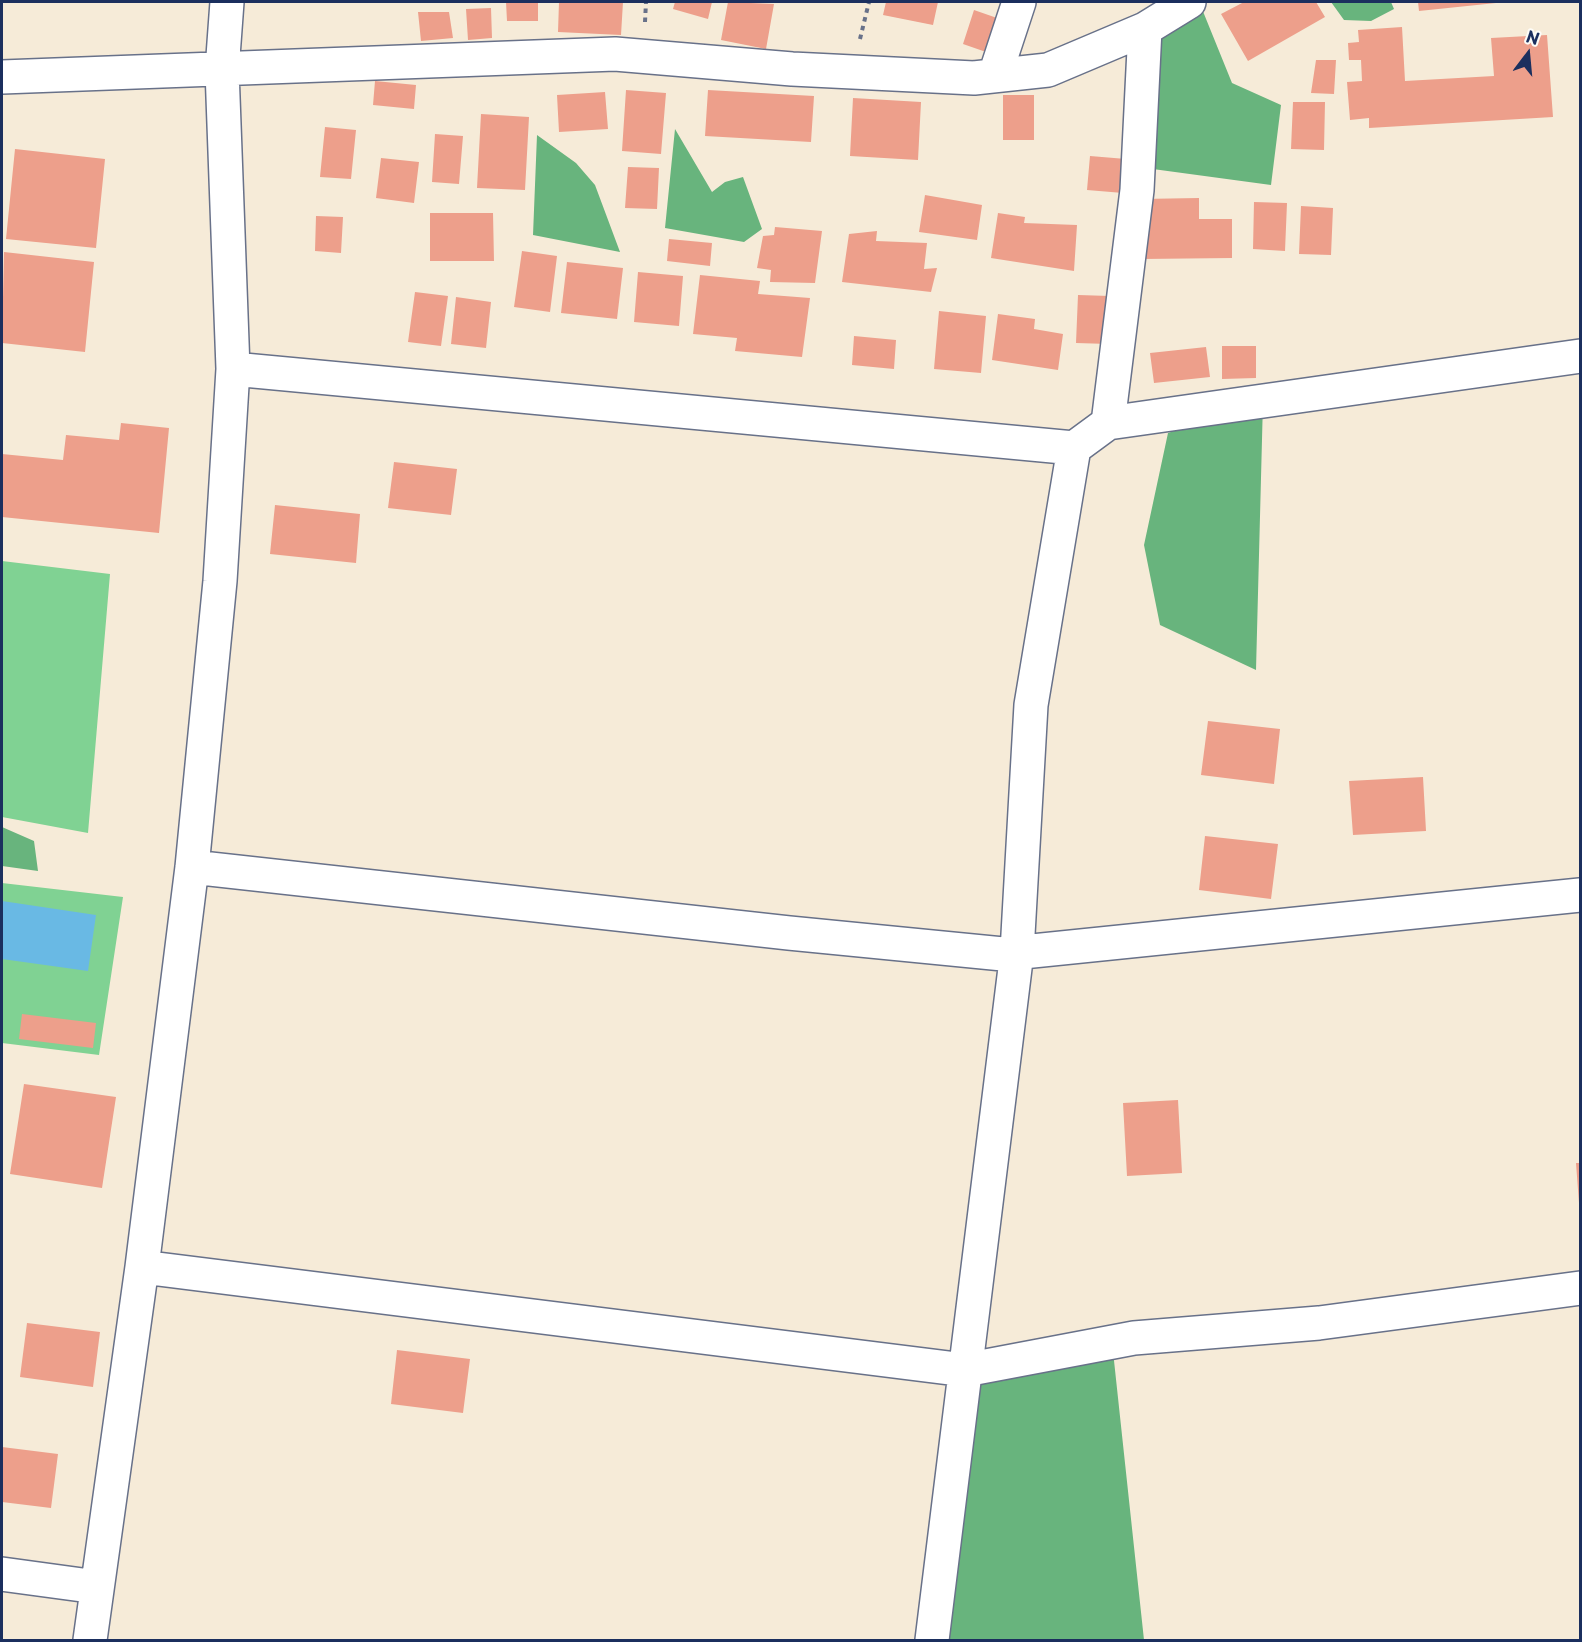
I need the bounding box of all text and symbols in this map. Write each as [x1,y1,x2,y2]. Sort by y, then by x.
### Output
text: N [1524,23,1542,50]
north arrow [1498,24,1558,84]

